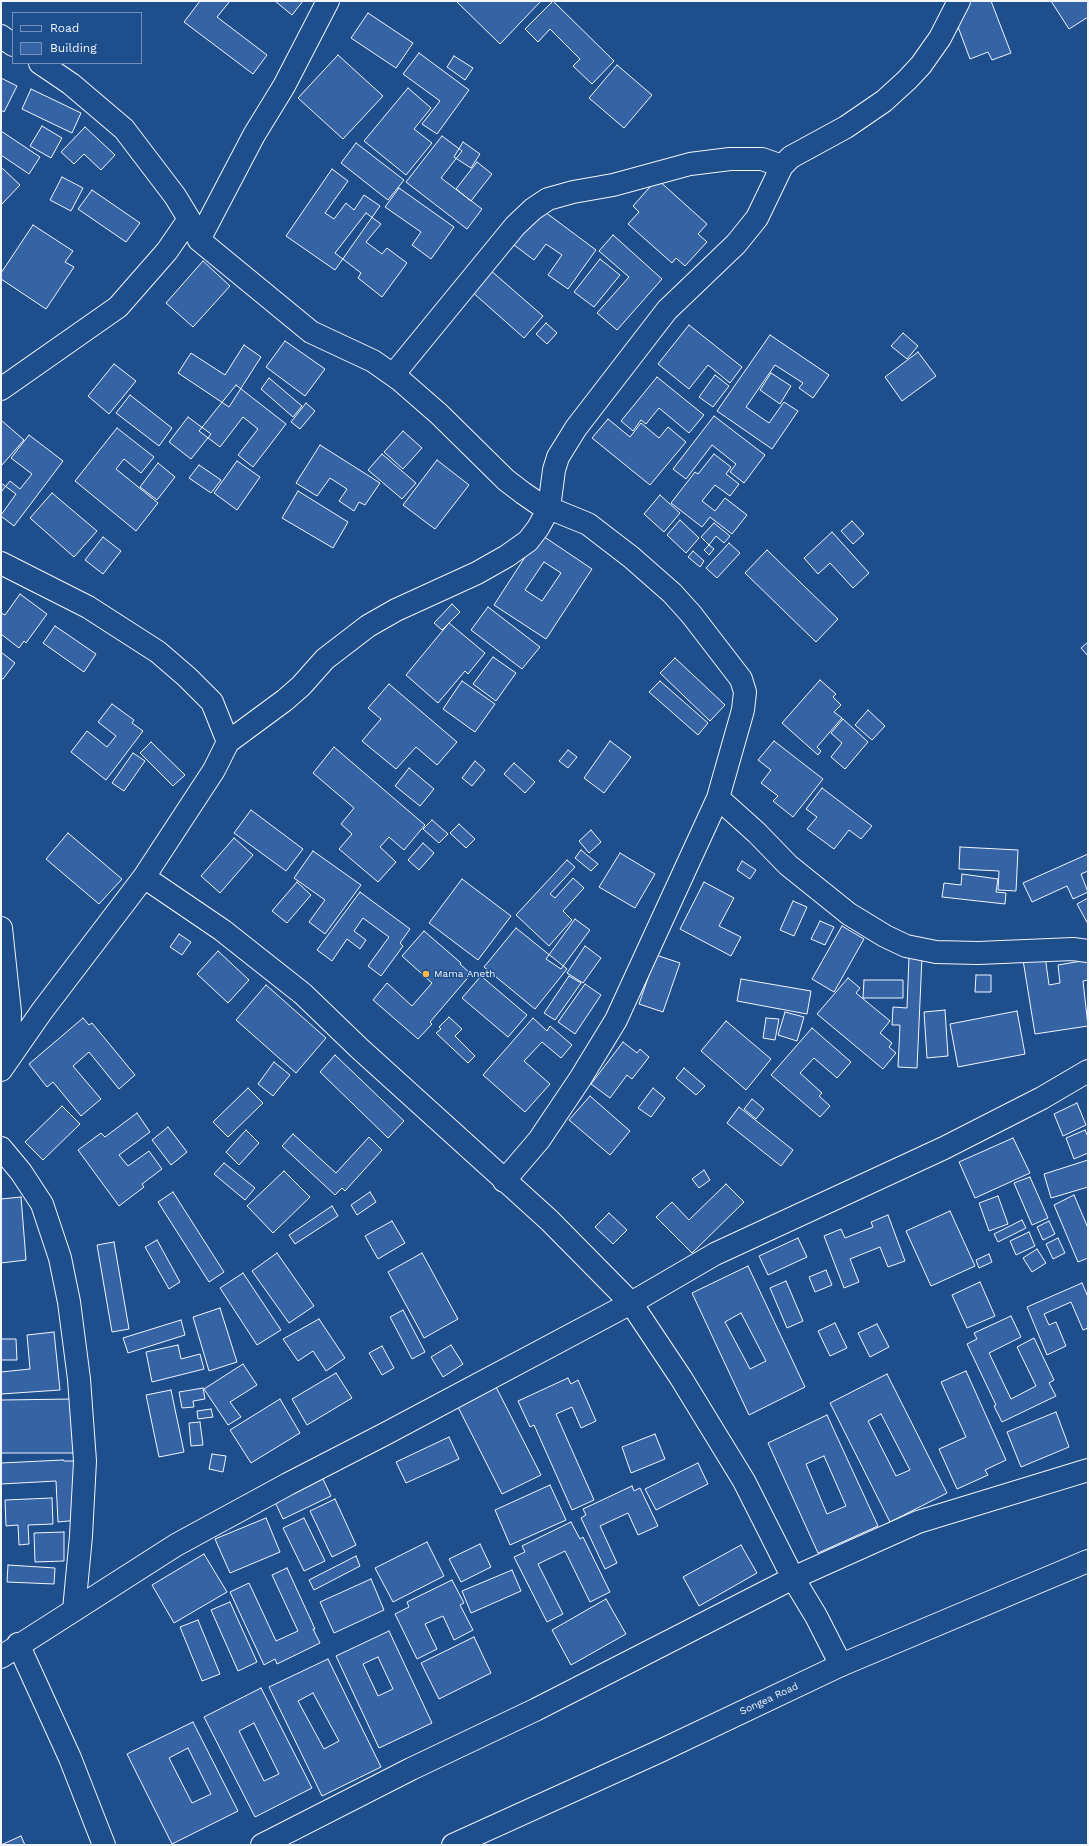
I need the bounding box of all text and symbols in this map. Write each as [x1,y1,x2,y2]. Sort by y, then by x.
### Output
legend [12,12,142,64]
text: Road [50,21,79,35]
text: Building [50,41,97,55]
place label: Mama Aneth [434,968,496,980]
marker: Mama Aneth [421,969,431,979]
street label: Songea Road [738,1680,800,1718]

